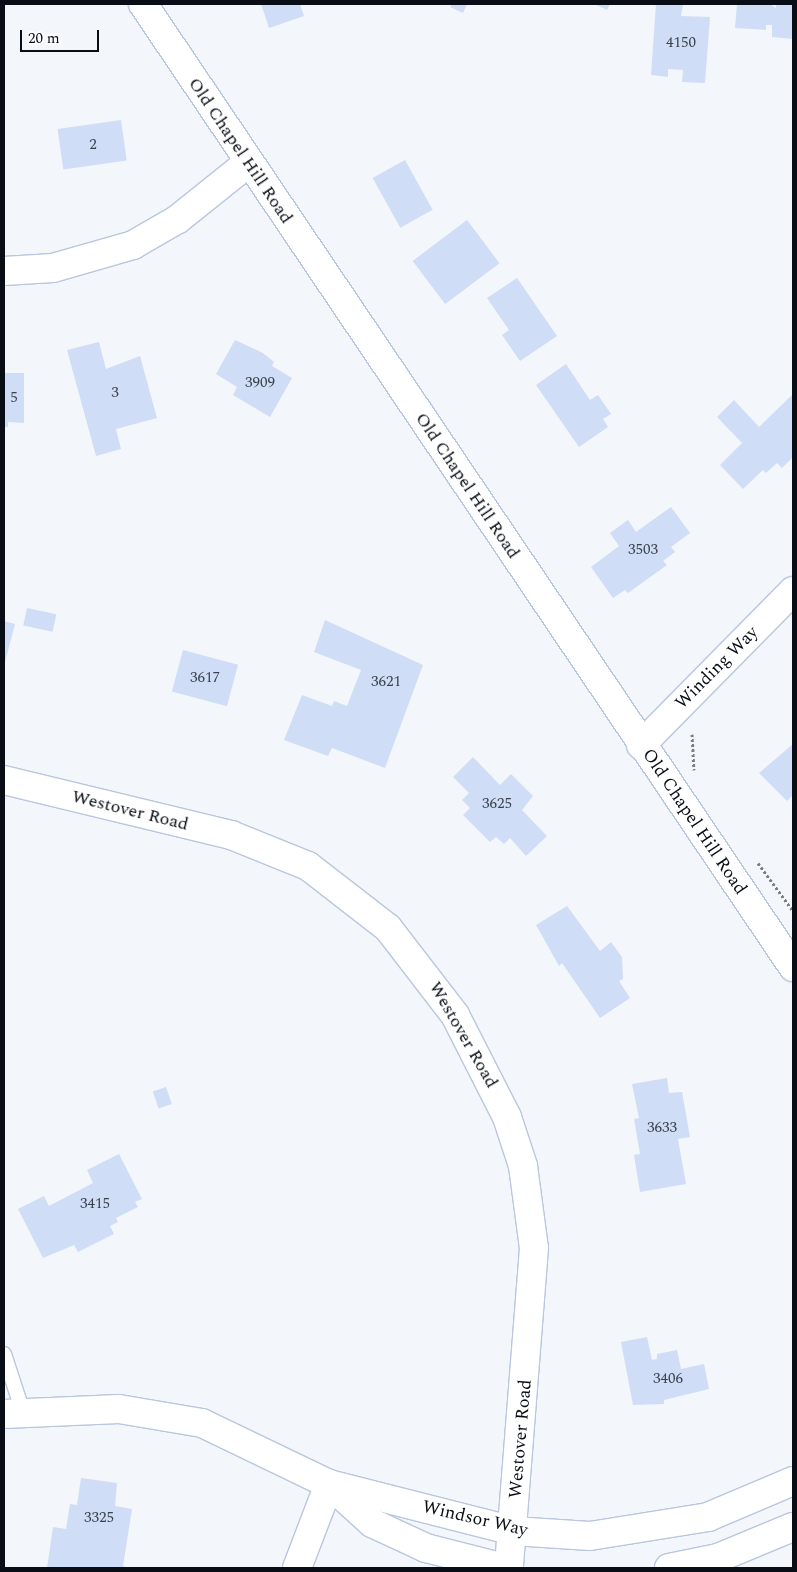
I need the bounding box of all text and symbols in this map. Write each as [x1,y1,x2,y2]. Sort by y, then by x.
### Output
scale bar [22,20,101,52]
text: 20 m [28,27,60,50]
house number: 4150 [666,34,696,52]
street label: Old Chapel Hill Road [183,74,297,228]
house number: 2 [89,136,97,154]
house number: 3909 [245,374,275,392]
house number: 3 [111,384,119,402]
house number: 5 [10,389,18,407]
street label: Old Chapel Hill Road [410,409,524,563]
house number: 3503 [628,541,658,559]
street label: Winding Way [671,622,763,714]
house number: 3617 [190,669,220,687]
house number: 3621 [371,673,401,691]
street label: Old Chapel Hill Road [637,745,751,899]
street label: Westover Road [70,786,190,836]
house number: 3625 [482,795,512,813]
street label: Westover Road [424,978,502,1092]
house number: 3633 [647,1119,677,1137]
house number: 3415 [80,1195,110,1213]
house number: 3406 [653,1370,683,1388]
street label: Westover Road [505,1379,537,1499]
street label: Windsor Way [420,1496,530,1542]
house number: 3325 [84,1509,114,1527]

